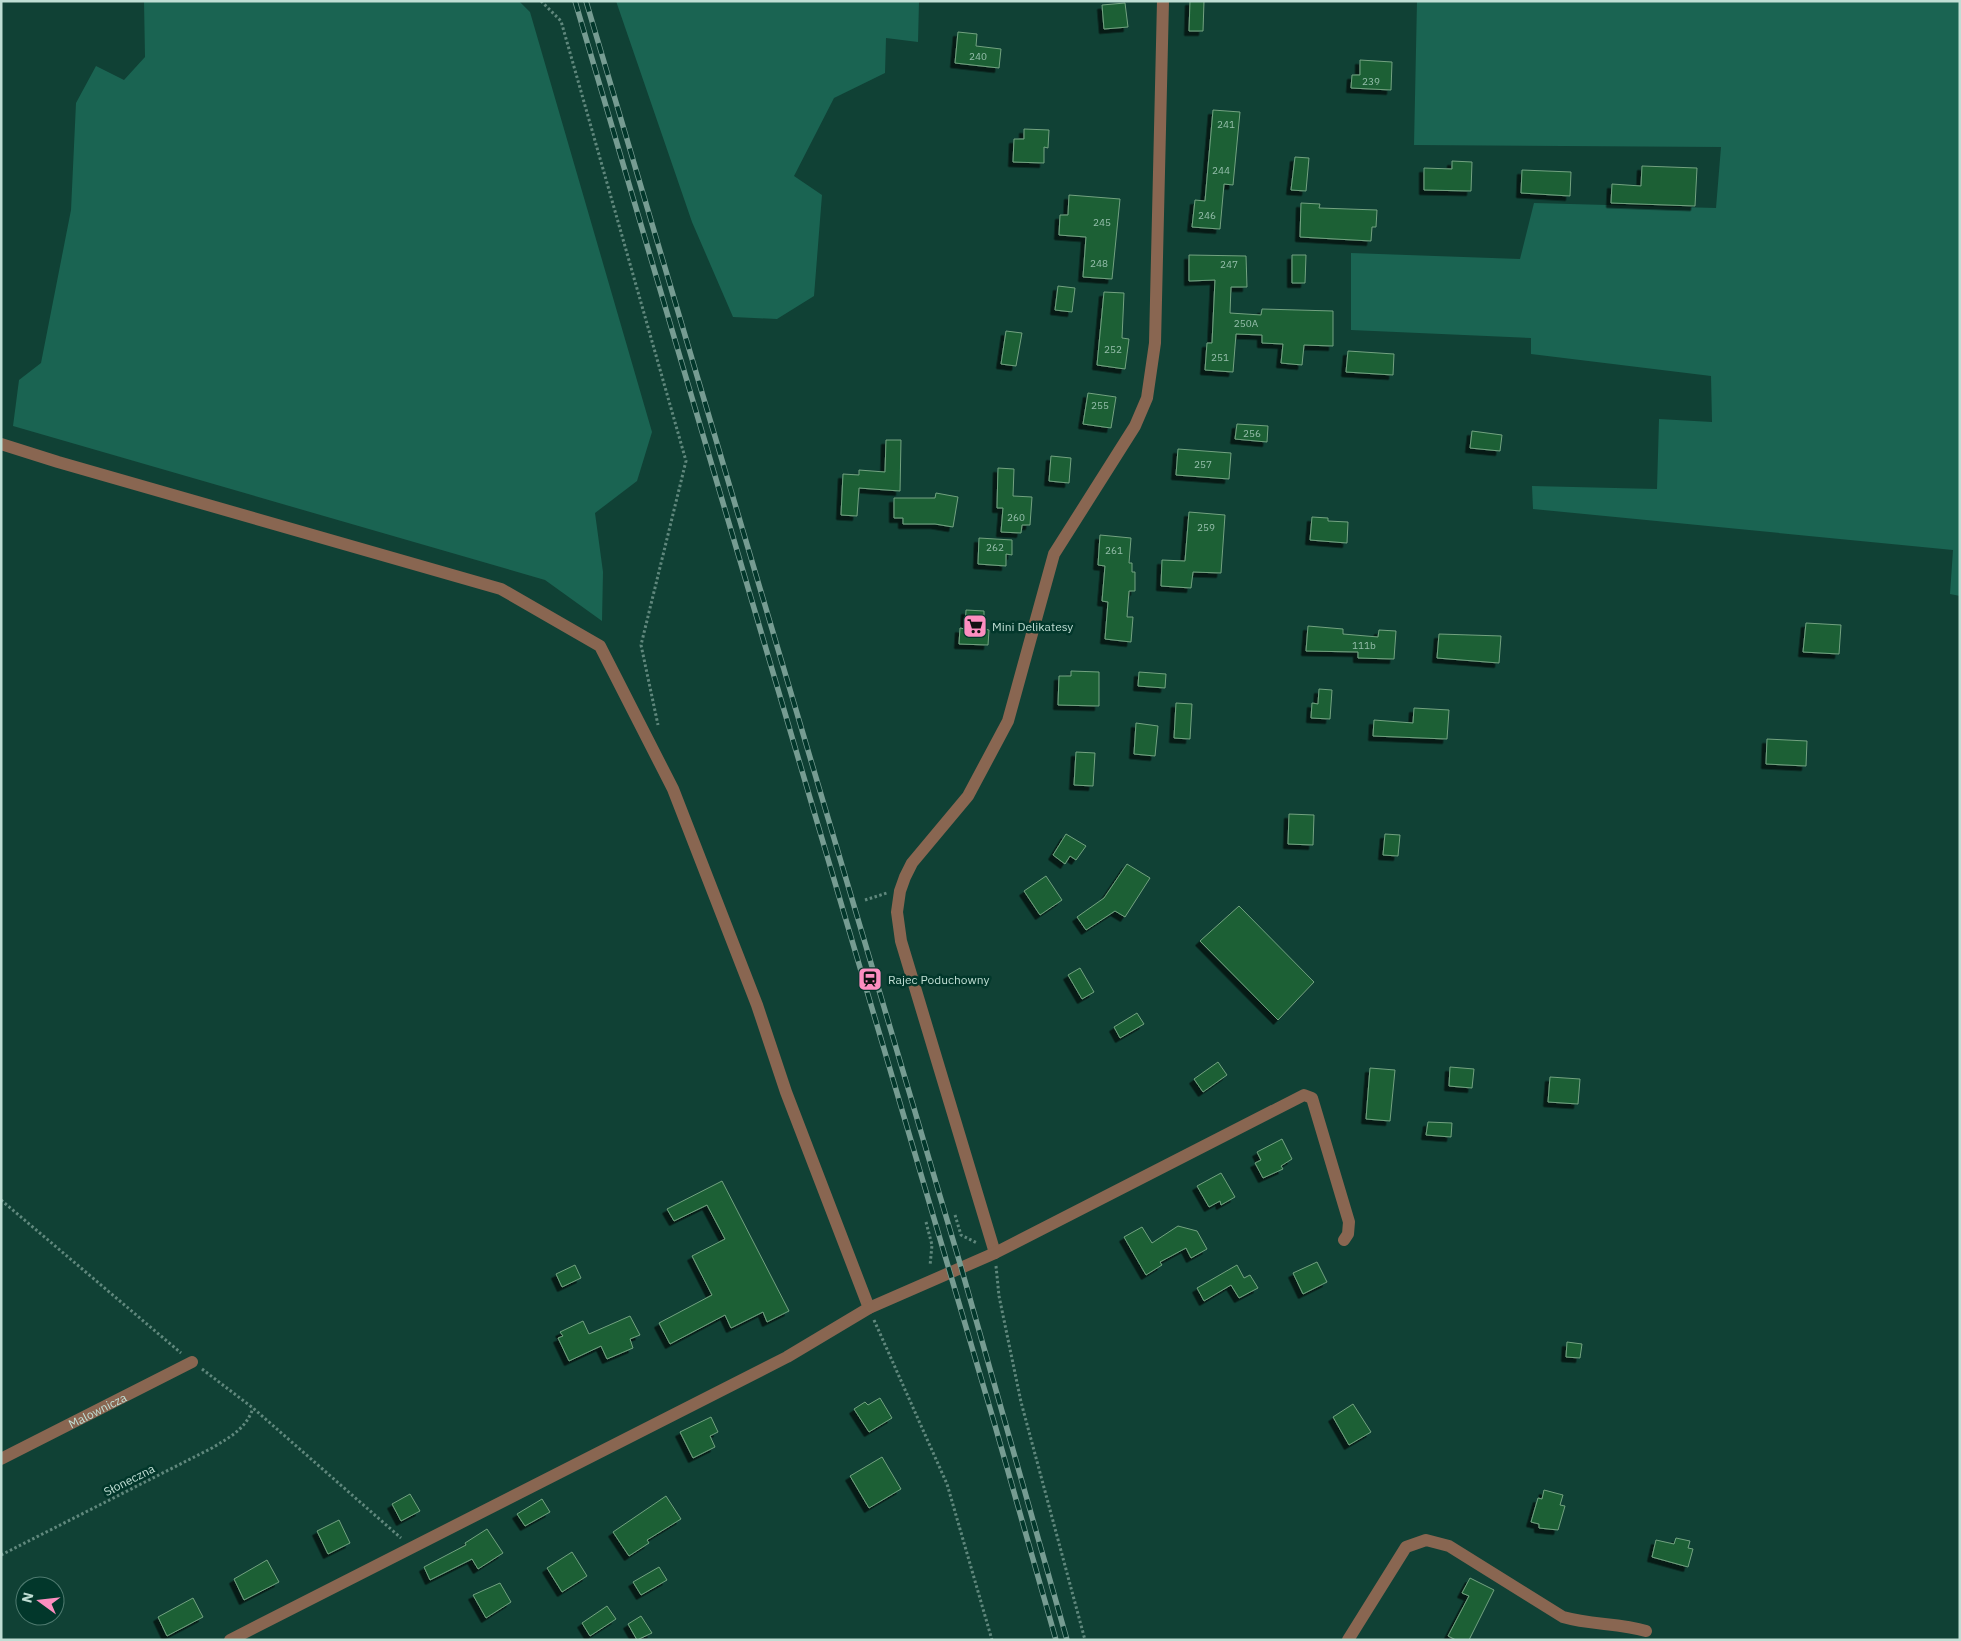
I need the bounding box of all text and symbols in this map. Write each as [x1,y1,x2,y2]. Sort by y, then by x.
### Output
house number: 240 [969,50,987,63]
house number: 239 [1362,75,1380,88]
house number: 241 [1217,118,1235,131]
house number: 244 [1212,164,1230,177]
house number: 246 [1198,209,1216,222]
house number: 245 [1093,216,1111,229]
house number: 248 [1090,257,1108,270]
house number: 247 [1220,258,1238,271]
house number: 250A [1234,317,1259,330]
house number: 252 [1104,343,1122,356]
house number: 251 [1211,351,1229,364]
house number: 255 [1091,399,1109,412]
house number: 256 [1243,427,1261,440]
house number: 257 [1194,458,1212,471]
house number: 260 [1007,511,1025,524]
house number: 259 [1197,521,1215,534]
house number: 262 [986,541,1004,554]
house number: 261 [1105,544,1123,557]
supermarket icon: Mini Delikatesy [962,613,988,639]
place label: Mini Delikatesy [992,619,1073,634]
house number: 111b [1352,639,1376,652]
station icon: Rajec Poduchowny [857,966,883,992]
place label: Rajec Poduchowny [888,972,989,987]
street label: Malownicza [66,1389,129,1431]
street label: Słoneczna [101,1461,158,1499]
north arrow [15,1576,65,1626]
text: N [17,1590,37,1605]

